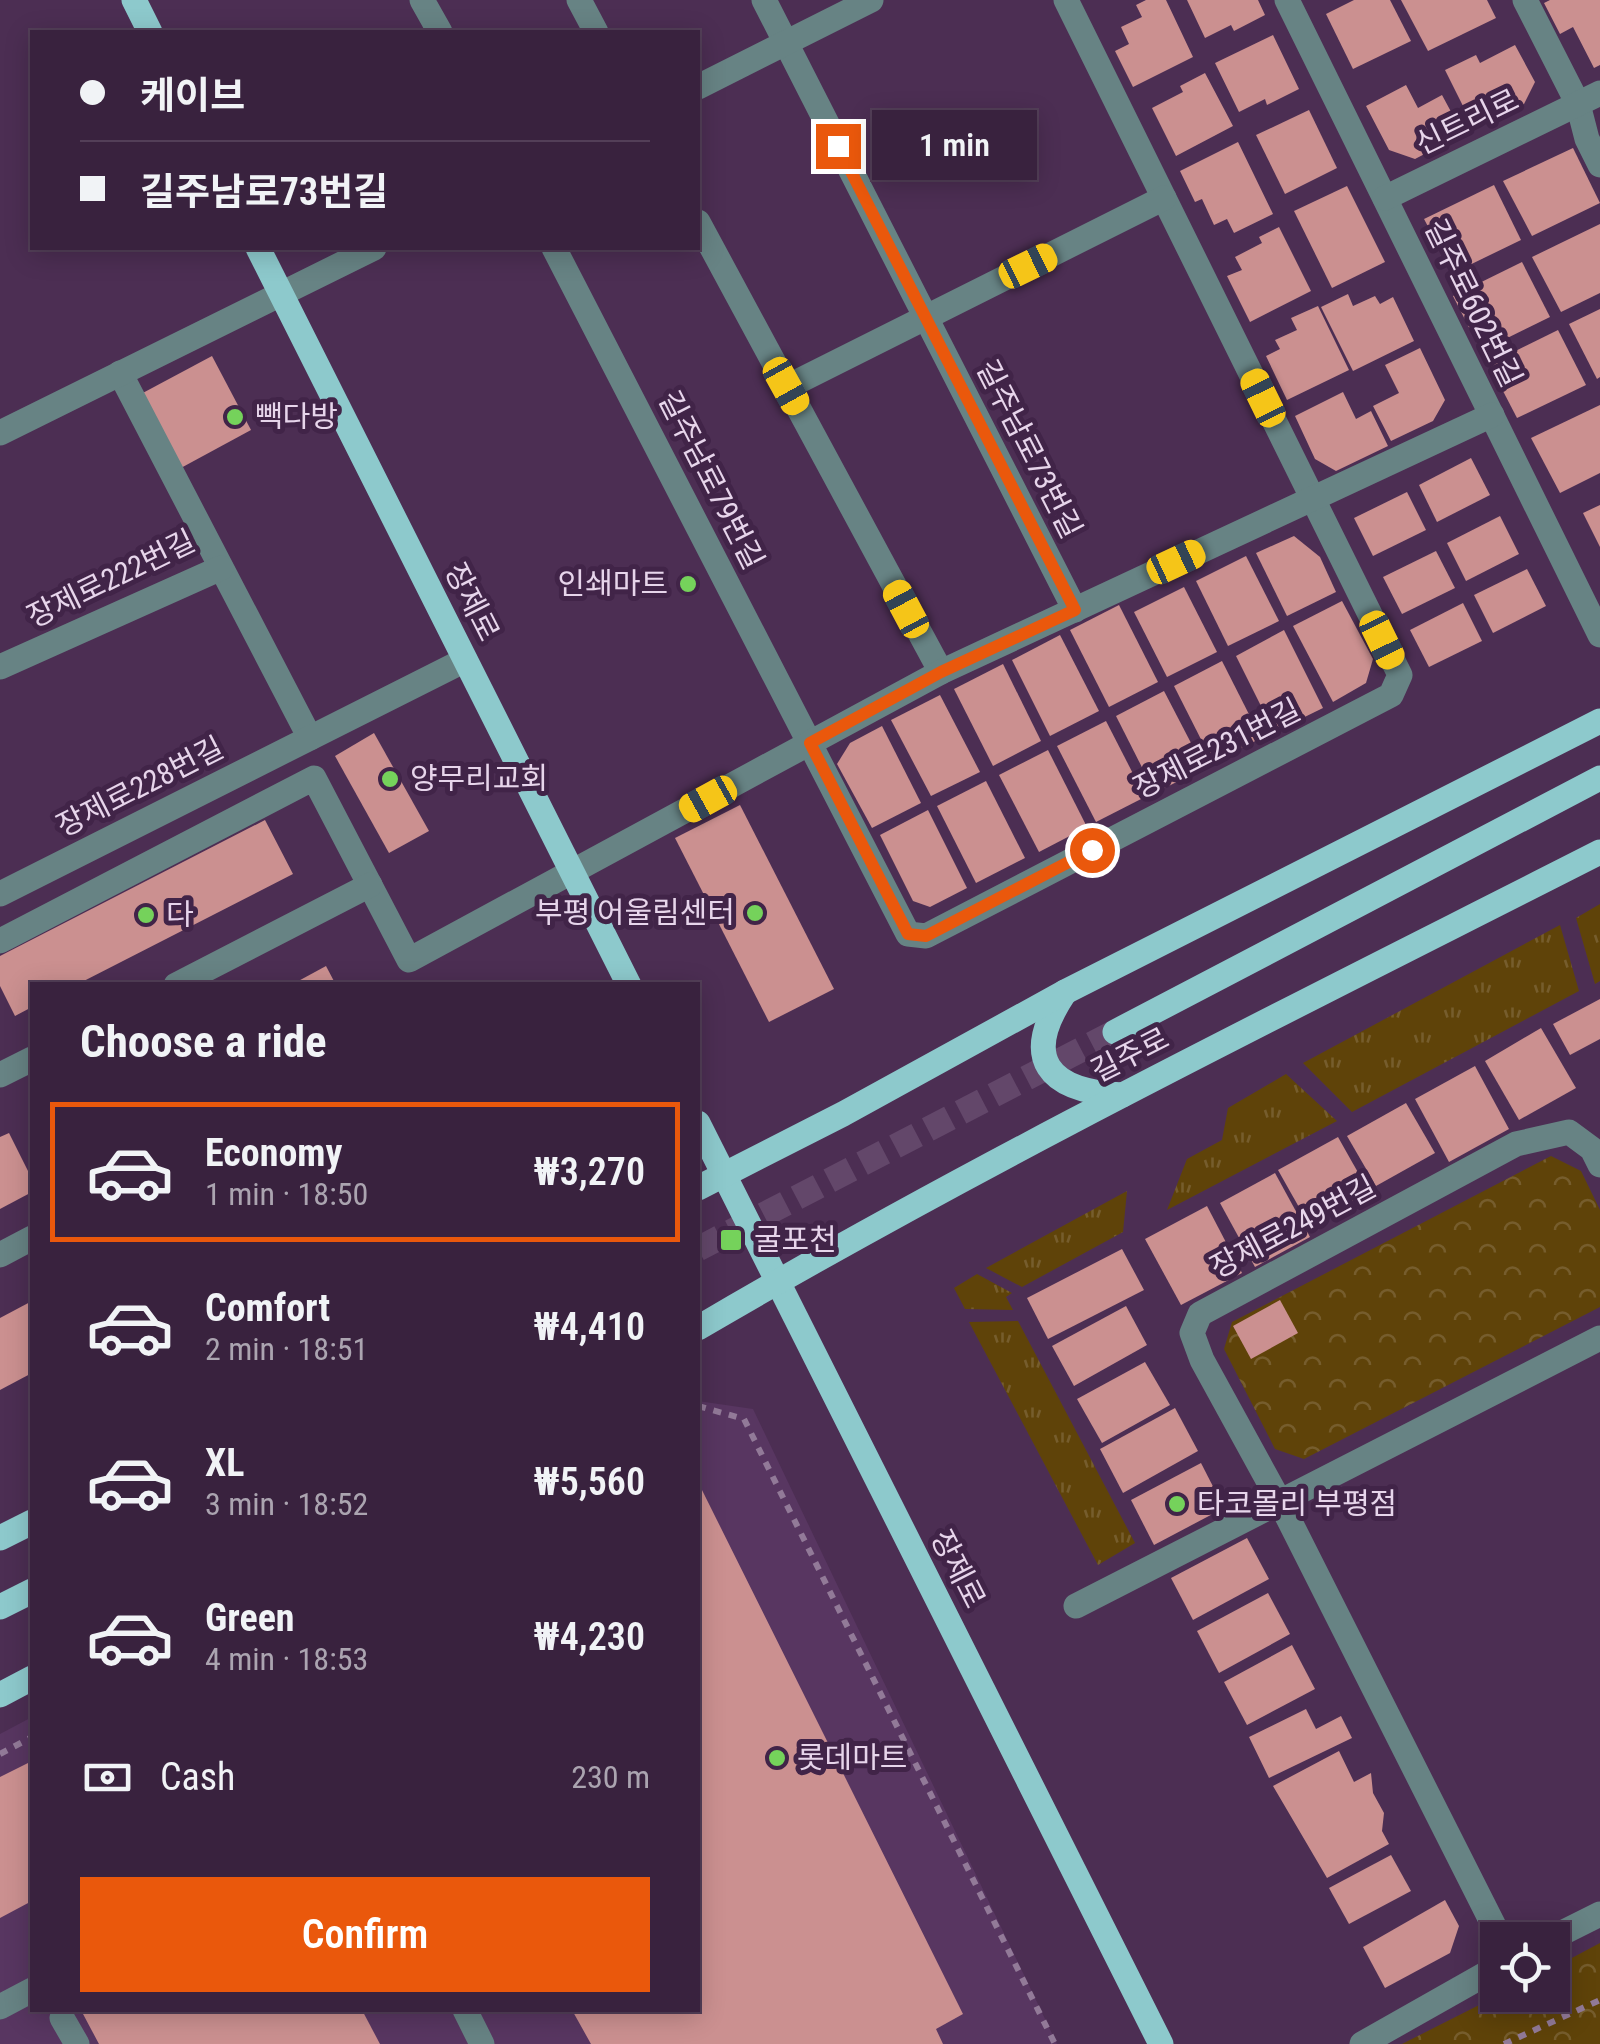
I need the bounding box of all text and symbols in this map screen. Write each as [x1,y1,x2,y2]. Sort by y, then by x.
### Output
text: 케이브 [140,74,245,118]
street label: 신트리로 [1409,82,1524,161]
callout: 1 min [873,111,1038,181]
route end [816,124,861,169]
text: 1 min [919,126,990,164]
text: 길주남로73번길 [140,170,388,214]
street label: 길주로602번길 [1418,213,1529,392]
car [994,239,1062,293]
car [758,352,814,420]
street label: 길주남로73번길 [970,354,1089,544]
car [1236,364,1290,432]
street label: 길주남로79번길 [652,385,771,575]
place label: 빽다방 [255,399,338,434]
marker: 빽다방 [224,406,246,428]
street label: 장제로222번길 [21,523,200,634]
car [1142,536,1210,588]
street label: 장제로 [438,557,507,647]
place label: 인쇄마트 [558,566,668,601]
marker: 인쇄마트 [677,573,699,595]
car [879,575,933,643]
car [1355,606,1409,674]
street label: 장제로231번길 [1128,692,1306,806]
street label: 장제로228번길 [51,730,229,844]
place label: 양무리교회 [410,761,548,796]
marker: 양무리교회 [379,768,401,790]
car [674,771,742,827]
route start [1070,828,1115,873]
place label: 부평 어울림센터 [535,895,735,930]
place label: 다 [166,897,194,932]
marker: 부평 어울림센터 [744,902,766,924]
marker: 다 [135,904,157,926]
text: Choose a ride [80,1015,327,1068]
street label: 길주로 [1085,1020,1175,1089]
icon: car [85,1127,175,1217]
text: Economy [205,1131,342,1175]
text: ₩3,270 [534,1150,645,1194]
street label: 장제로249번길 [1204,1168,1382,1285]
text: 1 min · 18:50 [205,1175,368,1213]
place label: 굴포천 [754,1222,837,1257]
marker: 굴포천 [718,1227,744,1253]
icon: car [85,1282,175,1372]
text: Comfort [205,1286,330,1330]
text: ₩4,410 [534,1305,645,1349]
text: 2 min · 18:51 [205,1330,368,1368]
icon: car [85,1437,175,1527]
text: XL [205,1441,244,1485]
text: ₩5,560 [534,1460,645,1504]
text: 3 min · 18:52 [205,1485,368,1523]
place label: 타코몰리 부평점 [1197,1486,1397,1521]
marker: 타코몰리 부평점 [1166,1493,1188,1515]
street label: 장제로 [924,1524,993,1614]
icon: car [85,1592,175,1682]
text: Green [205,1596,295,1640]
text: ₩4,230 [534,1615,645,1659]
text: 4 min · 18:53 [205,1640,368,1678]
place label: 롯데마트 [797,1740,907,1775]
marker: 롯데마트 [766,1747,788,1769]
icon: cash [80,1750,135,1805]
text: Cash [160,1755,235,1799]
text: 230 m [571,1758,650,1796]
button: Confirm [80,1877,650,1992]
map controls [1480,1922,1570,2012]
button: locate [1480,1922,1570,2012]

